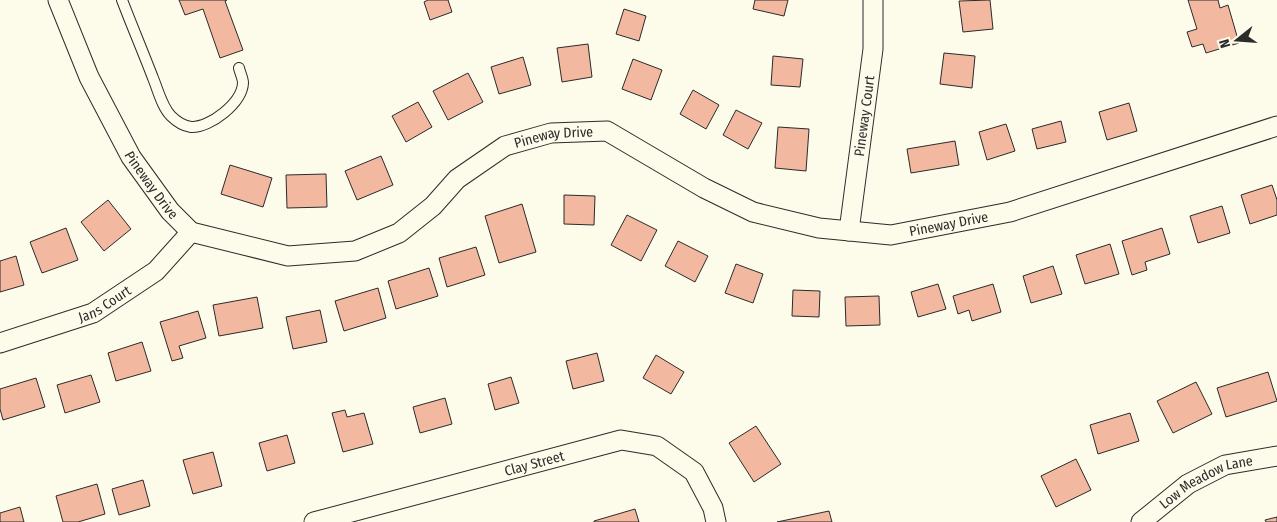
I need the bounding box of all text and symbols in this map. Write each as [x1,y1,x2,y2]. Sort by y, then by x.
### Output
north arrow [1212,15,1262,65]
text: N [1216,37,1234,50]
street label: Pineway Court [850,74,878,157]
street label: Pineway Drive [512,123,593,151]
street label: Pineway Drive [121,148,182,223]
street label: Pineway Drive [908,208,990,240]
street label: Jans Court [76,282,134,326]
street label: Clay Street [502,447,566,479]
street label: Low Meadow Lane [1156,452,1254,512]

